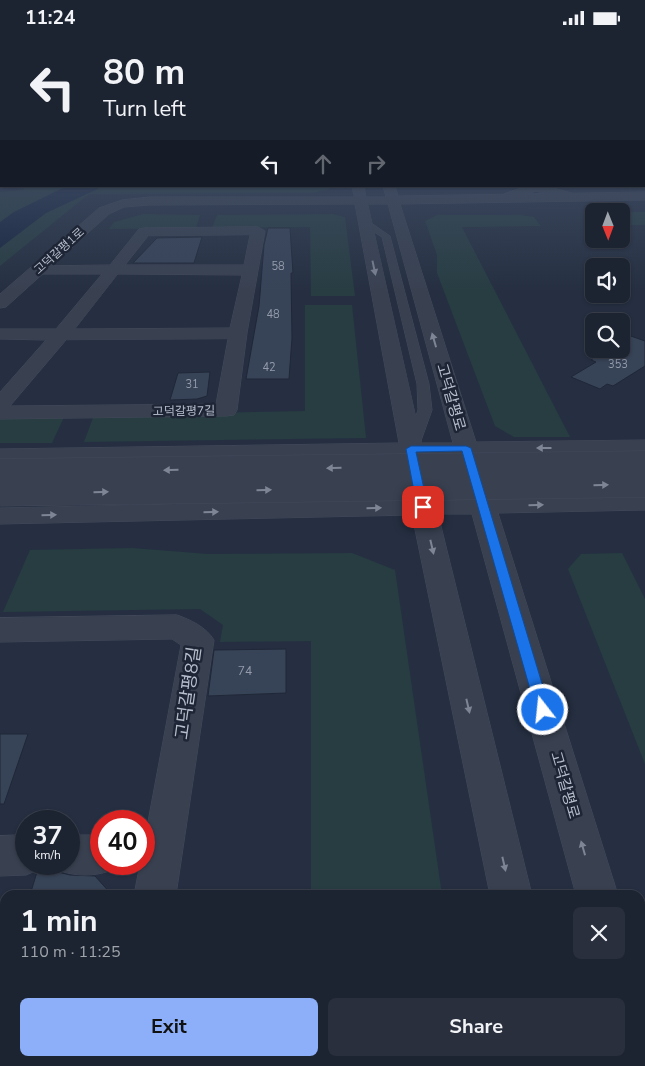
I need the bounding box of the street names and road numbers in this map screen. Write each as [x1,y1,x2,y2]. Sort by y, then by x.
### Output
street label: 고덕갈평1로 [30,224,88,278]
street label: 고덕갈평로 [432,361,470,433]
street label: 고덕갈평7길 [153,402,215,420]
street label: 고덕갈평8길 [170,645,206,741]
street label: 고덕갈평로 [546,749,584,821]

